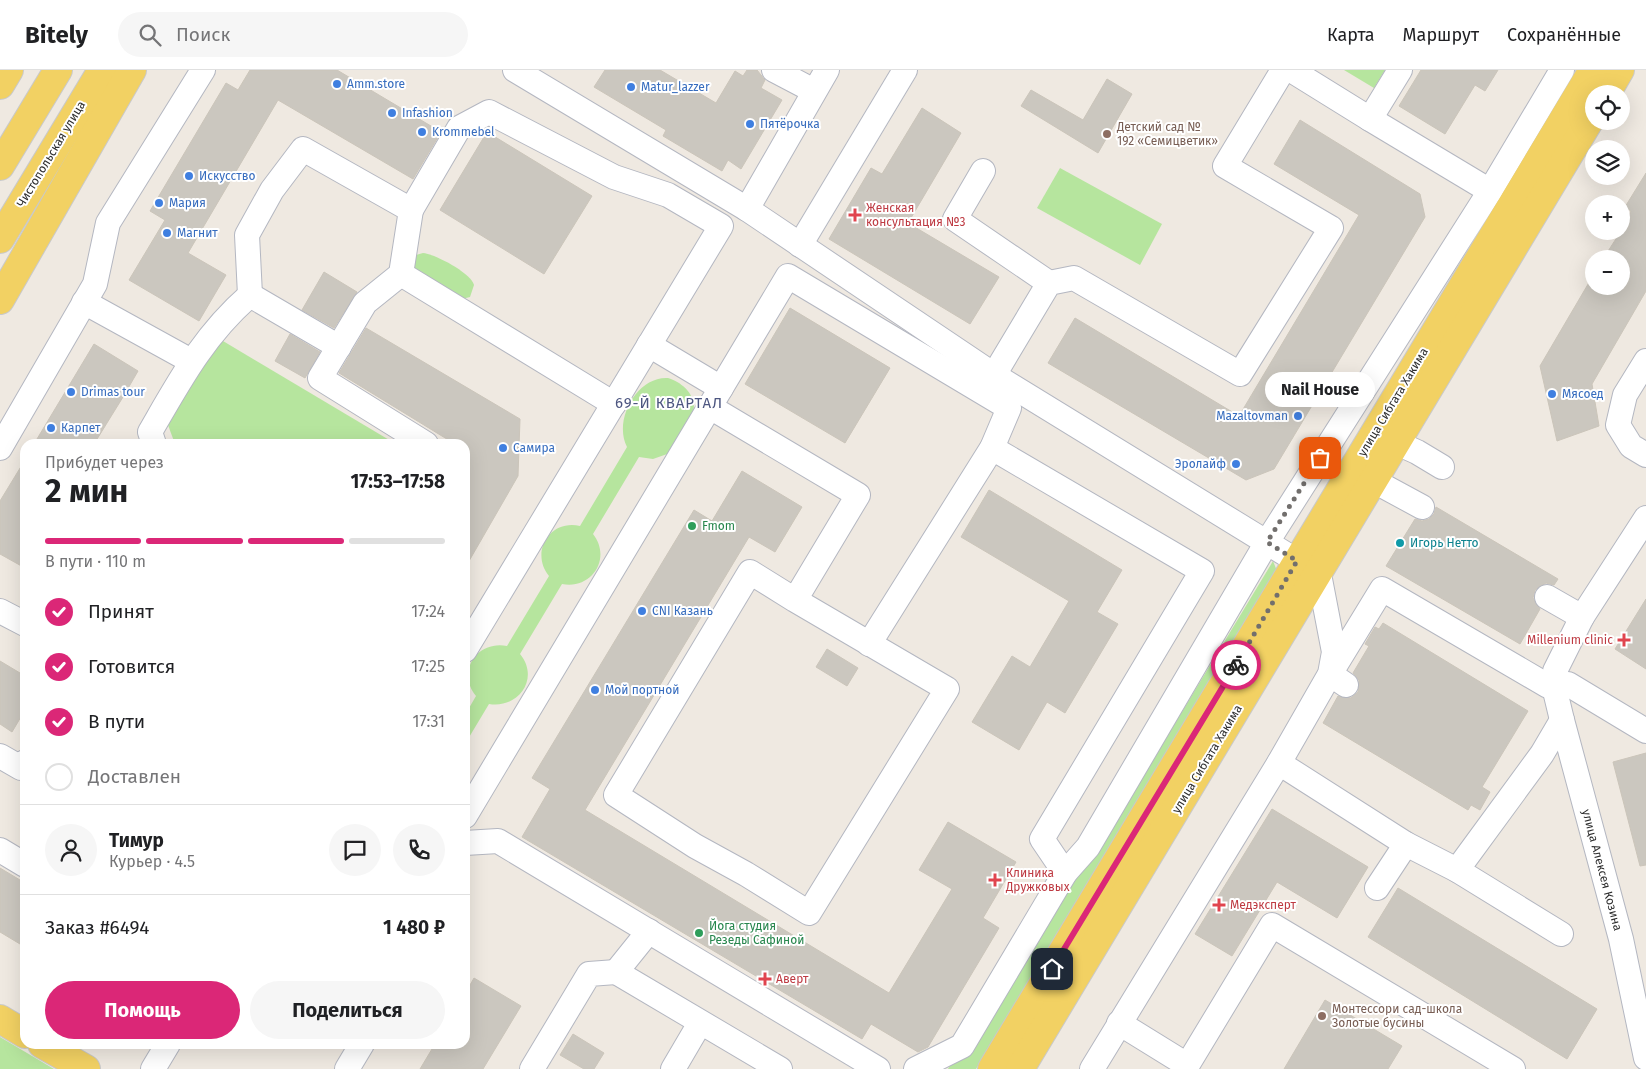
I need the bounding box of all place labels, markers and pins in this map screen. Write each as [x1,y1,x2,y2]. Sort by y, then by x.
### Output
place label: Amm.store [347,77,405,91]
marker: Amm.store [331,78,343,90]
place label: Matur_lazzer [641,80,710,94]
marker: Matur_lazzer [625,81,637,93]
place label: Infashion [402,106,453,120]
marker: Infashion [386,107,398,119]
place label: Пятёрочка [760,117,820,131]
marker: Пятёрочка [744,118,756,130]
place label: Детский сад № 192 «Семицветик» [1116,120,1218,148]
place label: Krommebel [432,125,495,139]
marker: Krommebel [416,126,428,138]
marker: Детский сад № 192 «Семицветик» [1101,128,1113,140]
place label: Искусство [199,169,255,183]
marker: Искусство [183,170,195,182]
place label: Мария [169,196,206,210]
marker: Мария [153,197,165,209]
place label: Женская консультация №3 [866,201,965,229]
marker: Женская консультация №3 [848,208,862,222]
place label: Магнит [177,226,218,240]
marker: Магнит [161,227,173,239]
callout: Nail House [1265,373,1375,408]
place label: Drimas tour [81,385,145,399]
marker: Drimas tour [65,386,77,398]
place label: Мясоед [1562,387,1604,401]
marker: Мясоед [1546,388,1558,400]
place label: Mazaltovman [1216,409,1288,423]
marker: Mazaltovman [1292,410,1304,422]
place label: Карпет [61,421,101,435]
marker: Карпет [45,422,57,434]
pin [1299,437,1341,479]
place label: Самира [513,441,555,455]
marker: Самира [497,442,509,454]
place label: Эролайф [1175,457,1226,471]
marker: Эролайф [1230,458,1242,470]
place label: Fmom [702,519,735,533]
marker: Fmom [686,520,698,532]
place label: Игорь Нетто [1410,536,1479,550]
marker: Игорь Нетто [1394,537,1406,549]
place label: CNI Казань [652,604,713,618]
marker: CNI Казань [636,605,648,617]
place label: Millenium clinic [1527,633,1613,647]
marker: Millenium clinic [1617,633,1631,647]
place label: Мой портной [605,683,679,697]
marker: Мой портной [589,684,601,696]
place label: Клиника Дружковых [1005,866,1070,894]
marker: Клиника Дружковых [988,873,1002,887]
marker: Медэксперт [1212,898,1226,912]
place label: Медэксперт [1230,898,1297,912]
place label: Йога студия Резеды Сафиной [709,918,804,947]
marker: Йога студия Резеды Сафиной [693,927,705,939]
pin [1031,948,1073,990]
marker: Аверт [758,972,772,986]
place label: Аверт [776,972,809,986]
place label: Монтессори сад-школа Золотые бусины [1332,1002,1462,1030]
marker: Монтессори сад-школа Золотые бусины [1316,1010,1328,1022]

